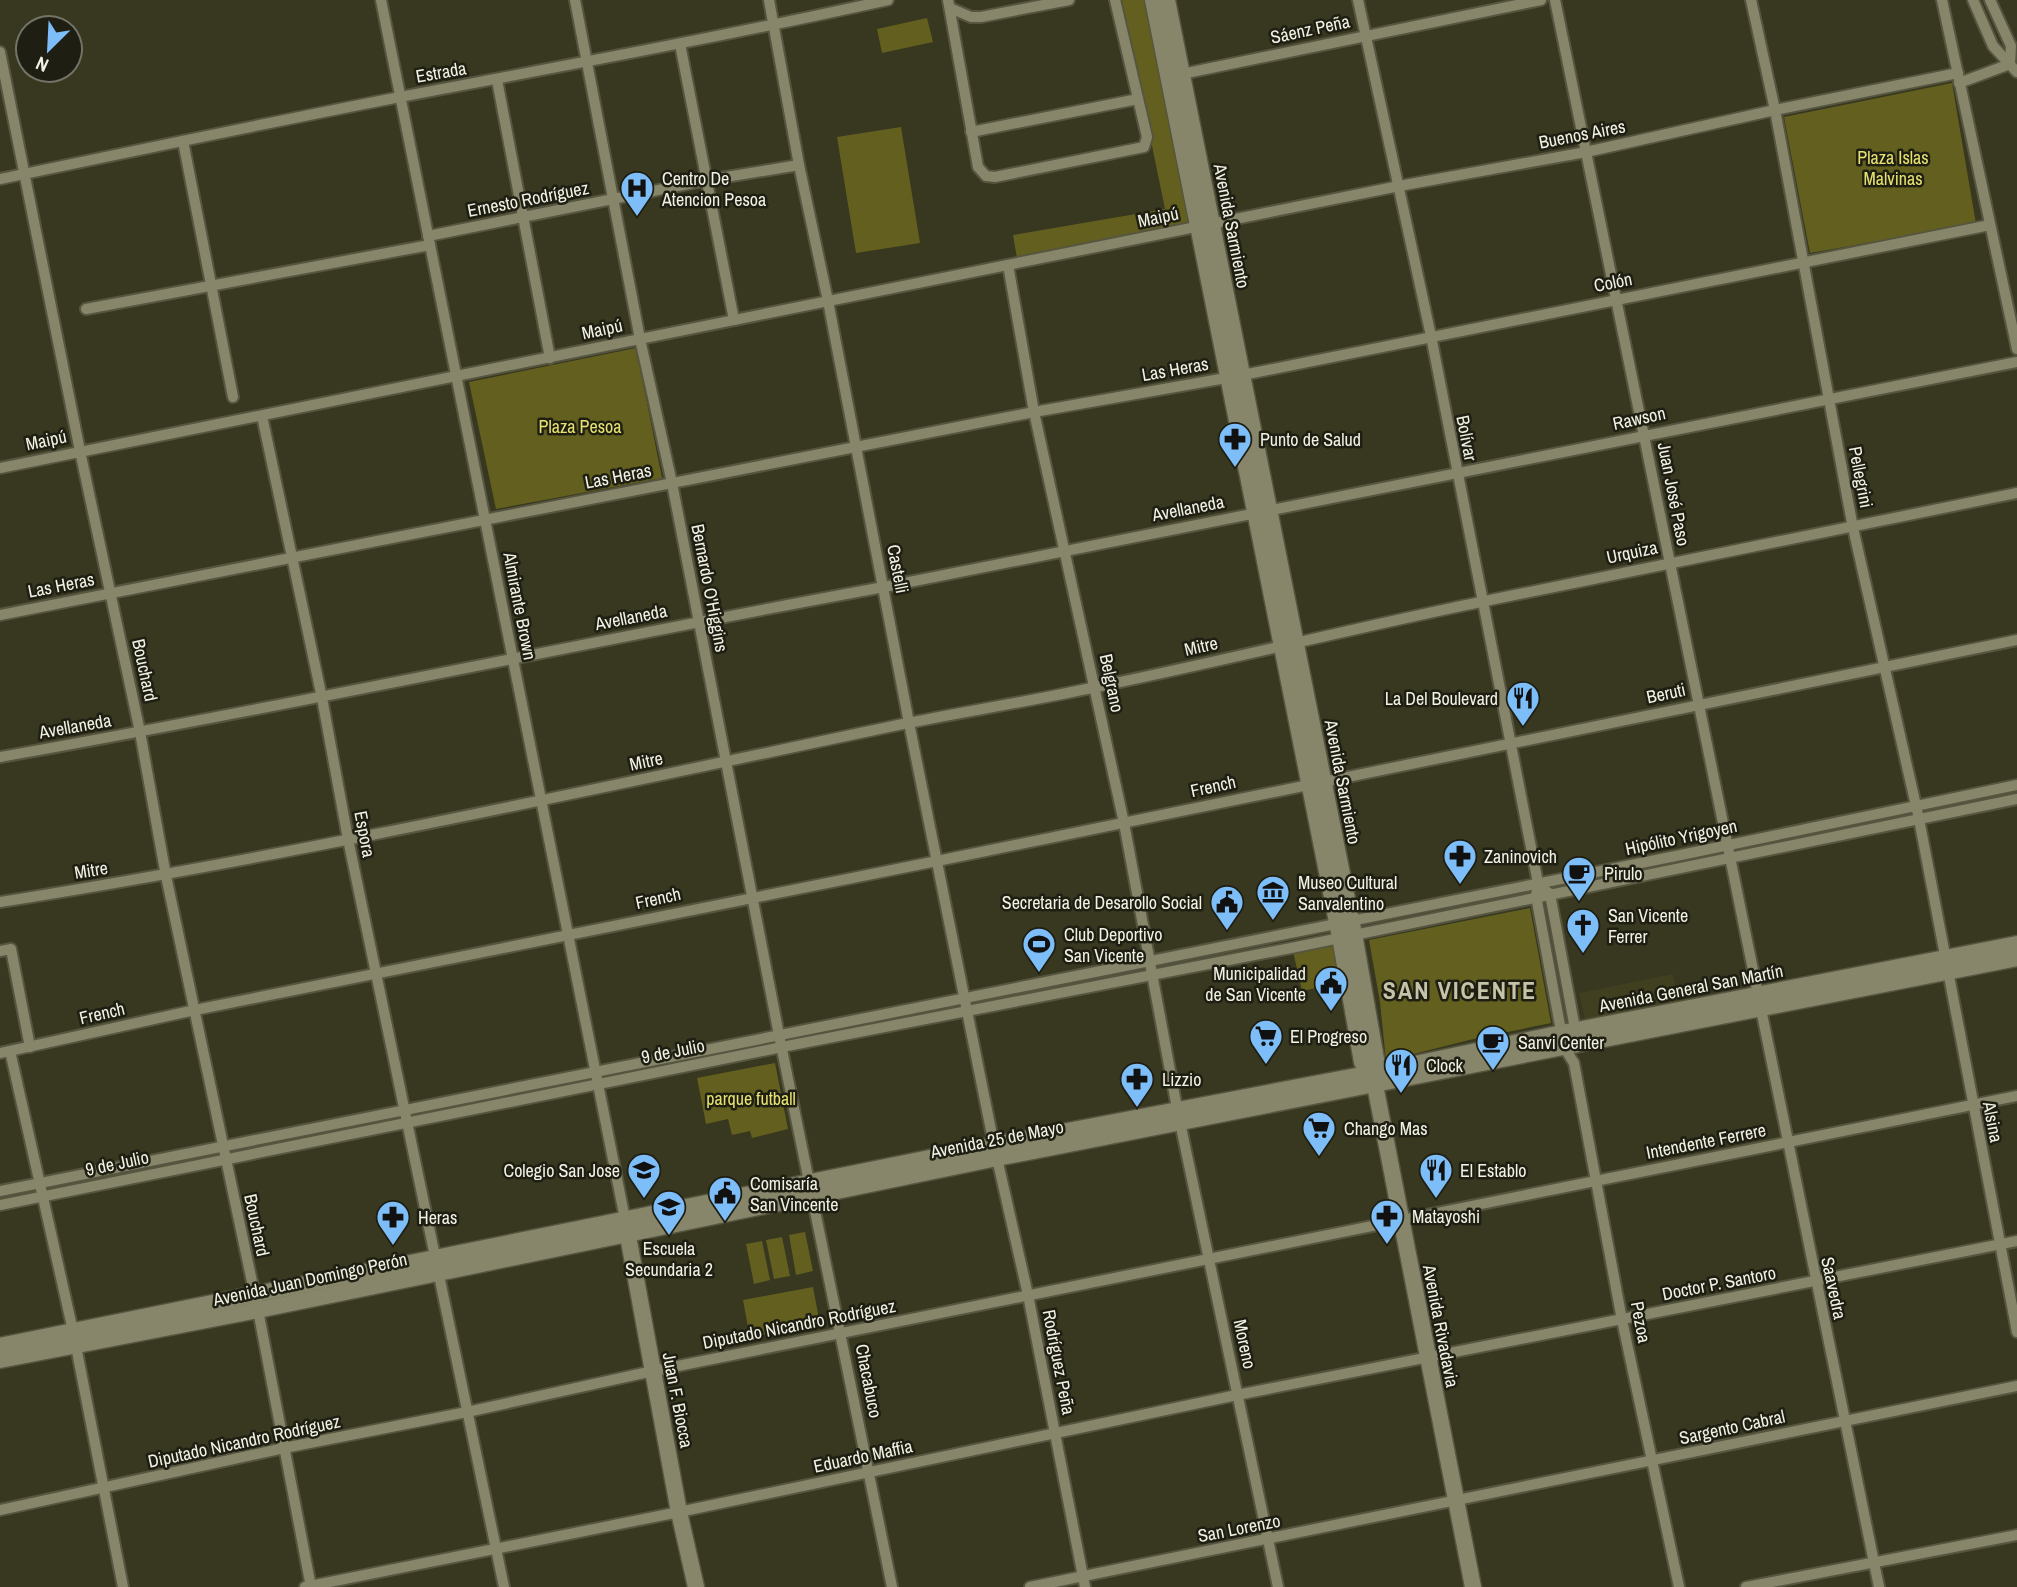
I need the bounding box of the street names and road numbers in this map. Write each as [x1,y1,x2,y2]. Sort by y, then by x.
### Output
street label: Sáenz Peña [1268,8,1352,50]
street label: Estrada [414,55,468,89]
street label: Buenos Aires [1537,113,1627,155]
street label: Avenida Sarmiento [1208,161,1256,290]
street label: Ernesto Rodríguez [465,175,591,223]
street label: Maipú [1135,201,1181,233]
street label: Colón [1592,266,1634,298]
street label: Maipú [579,313,625,345]
street label: Las Heras [1140,351,1210,387]
street label: Rawson [1610,400,1668,436]
street label: Bolívar [1450,413,1484,463]
street label: Maipú [23,424,69,456]
street label: Juan José Paso [1652,440,1696,548]
street label: Pellegrini [1843,444,1879,510]
street label: Las Heras [583,457,653,495]
street label: Avellaneda [1149,489,1226,527]
street label: Bernardo O'Higgins [685,522,735,654]
street label: Urquiza [1604,534,1660,570]
street label: Castelli [881,542,915,596]
street label: Almirante Brown [497,549,543,662]
street label: Las Heras [26,566,96,604]
street label: Avellaneda [592,598,669,636]
street label: Mitre [1182,630,1220,662]
street label: Bouchard [126,636,164,704]
street label: Belgrano [1094,652,1130,714]
street label: Beruti [1644,677,1688,709]
street label: Avellaneda [36,707,113,745]
street label: Avenida Sarmiento [1319,717,1367,846]
street label: Mitre [627,745,665,777]
street label: French [1188,769,1238,803]
street label: Espora [348,809,382,859]
street label: Hipólito Yrigoyen [1623,813,1739,861]
street label: Mitre [72,855,110,885]
street label: French [633,881,683,915]
street label: Avenida General San Martín [1596,958,1785,1018]
street label: French [77,996,127,1030]
street label: 9 de Julio [639,1033,707,1069]
street label: Alsina [1977,1098,2009,1145]
street label: Avenida 25 de Mayo [927,1114,1066,1164]
street label: Intendente Ferrere [1644,1117,1768,1165]
street label: 9 de Julio [83,1144,151,1182]
street label: Bouchard [238,1191,276,1259]
street label: Avenida Juan Domingo Perón [210,1246,409,1312]
street label: Saavedra [1815,1254,1853,1322]
street label: Doctor P. Santoro [1660,1260,1778,1306]
street label: Avenida Rivadavia [1417,1262,1465,1389]
street label: Diputado Nicandro Rodríguez [700,1293,898,1355]
street label: Pezoa [1625,1299,1657,1345]
street label: Rodríguez Peña [1037,1307,1081,1417]
street label: Moreno [1228,1317,1262,1371]
street label: Chacabuco [850,1342,888,1420]
street label: Juan F. Biocca [656,1350,700,1450]
street label: Sargento Cabral [1677,1404,1787,1450]
street label: Diputado Nicandro Rodríguez [145,1408,343,1474]
street label: Eduardo Maffia [811,1433,915,1479]
street label: San Lorenzo [1196,1508,1282,1548]

